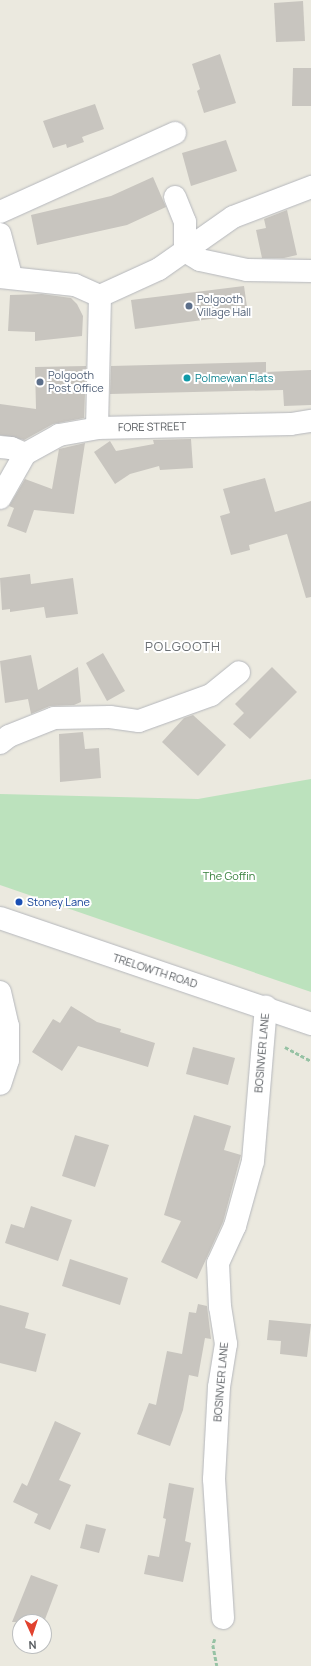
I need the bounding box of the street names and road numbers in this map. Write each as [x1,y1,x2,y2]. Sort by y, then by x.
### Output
street label: FORE STREET [118,420,186,434]
street label: TRELOWTH ROAD [111,951,199,991]
street label: BOSINVER LANE [252,1013,272,1093]
street label: BOSINVER LANE [211,1342,231,1422]

